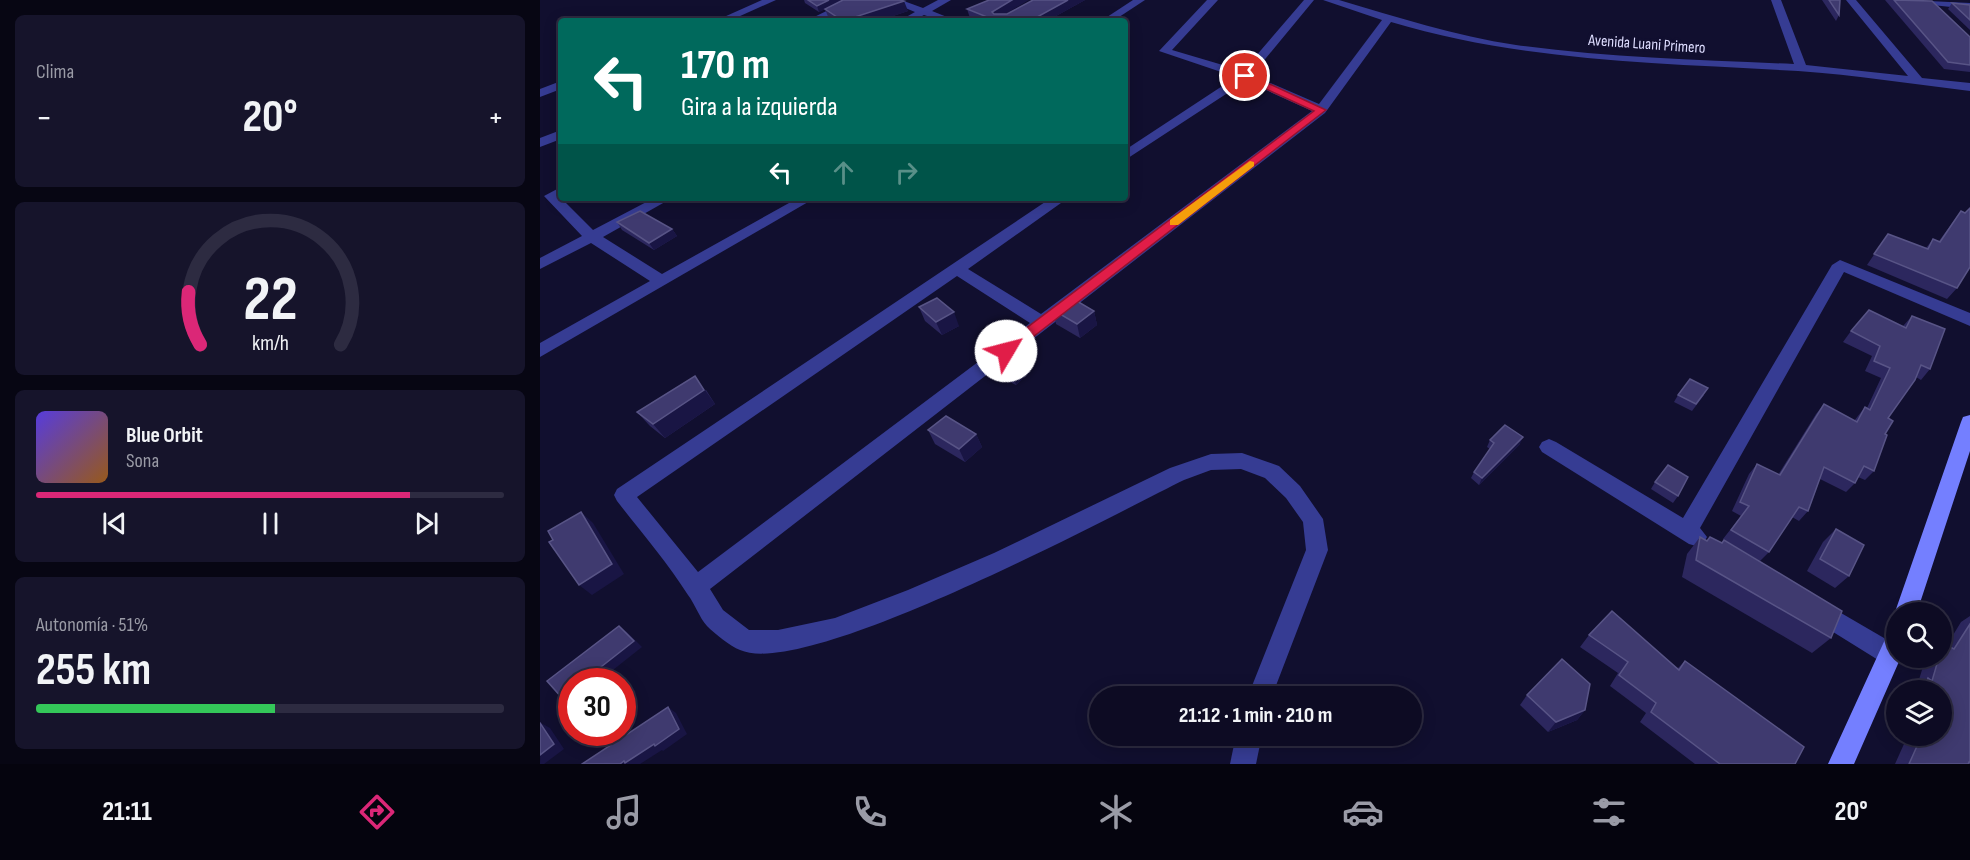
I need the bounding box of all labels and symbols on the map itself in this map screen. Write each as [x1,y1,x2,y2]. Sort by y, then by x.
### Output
street label: Avenida Luani Primero [1587,31,1706,58]
pin [1219,50,1270,101]
position arrow [974,319,1038,383]
speed limit sign: 30 [558,668,636,746]

